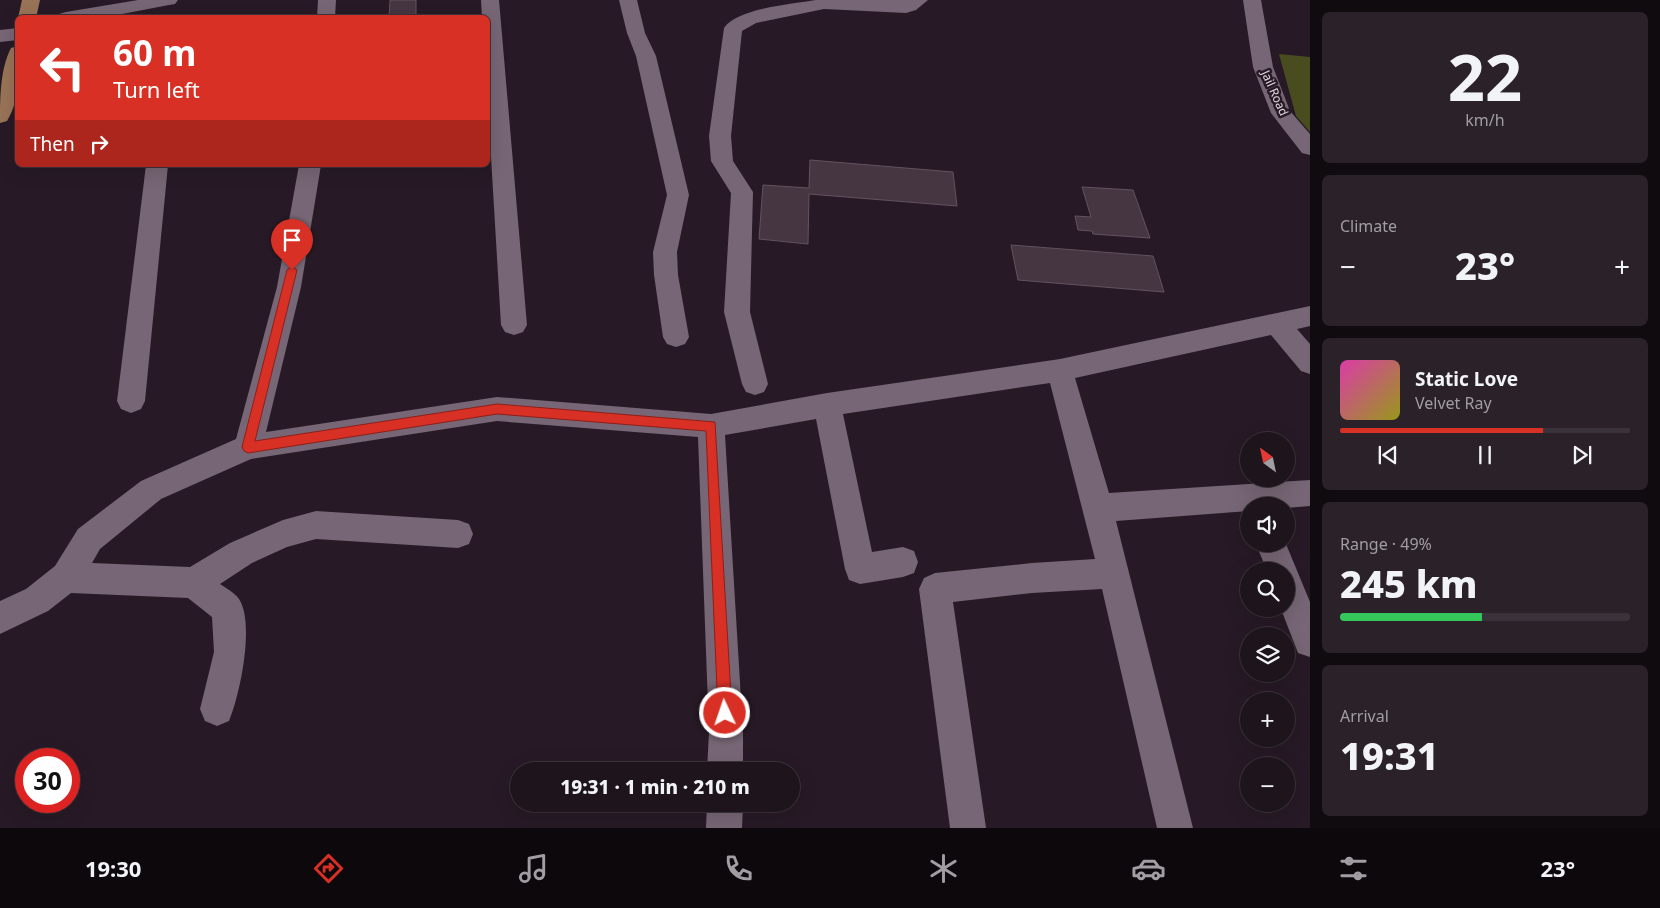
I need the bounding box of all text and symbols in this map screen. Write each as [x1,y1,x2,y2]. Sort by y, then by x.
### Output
text: 60 m [113,29,196,76]
text: 22 [1448,32,1522,120]
icon: left [30,35,95,100]
street label: Jail Road [1257,67,1293,118]
text: Turn left [113,74,200,104]
text: km/h [1465,109,1505,131]
icon: right [85,130,113,158]
text: Then [30,131,75,157]
text: Climate [1340,215,1397,237]
pin [271,219,313,270]
icon: arrive [278,226,306,254]
text: 23° [1455,239,1515,291]
text: − [1340,247,1356,285]
text: + [1614,247,1630,285]
text: Static Love [1415,366,1518,392]
text: Velvet Ray [1415,392,1492,414]
north arrow [1240,432,1295,488]
map controls [1240,432,1295,812]
icon: previous [1374,441,1402,469]
icon: pause [1471,441,1499,469]
icon: next [1568,441,1596,469]
button: sound [1240,497,1295,552]
text: Range · 49% [1340,533,1432,555]
text: 245 km [1340,557,1478,609]
button: search [1240,562,1295,617]
button: layers [1240,627,1295,682]
position arrow [698,686,750,738]
button: + [1240,692,1295,747]
text: Arrival [1340,705,1389,727]
text: 19:31 [1340,729,1439,781]
speed limit sign: 30 [15,748,80,813]
button: − [1240,757,1295,812]
text: 19:31 · 1 min · 210 m [560,774,750,800]
icon: directions [311,851,346,886]
icon: music [516,851,551,886]
icon: phone [721,851,756,886]
icon: climate [926,851,961,886]
icon: car [1131,851,1166,886]
icon: filters [1336,851,1371,886]
text: 19:30 [85,853,141,883]
text: 23° [1540,853,1575,883]

